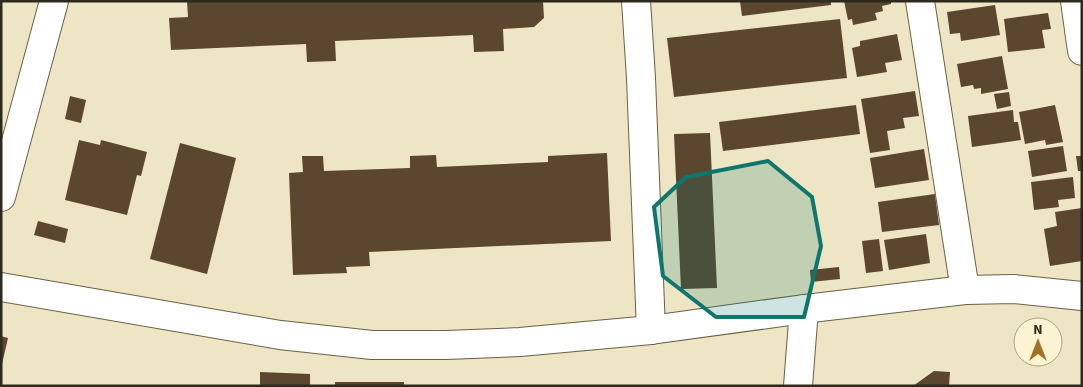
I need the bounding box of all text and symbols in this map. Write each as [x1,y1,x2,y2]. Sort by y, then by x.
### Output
north arrow [1013,317,1063,367]
text: N [1033,320,1043,340]

